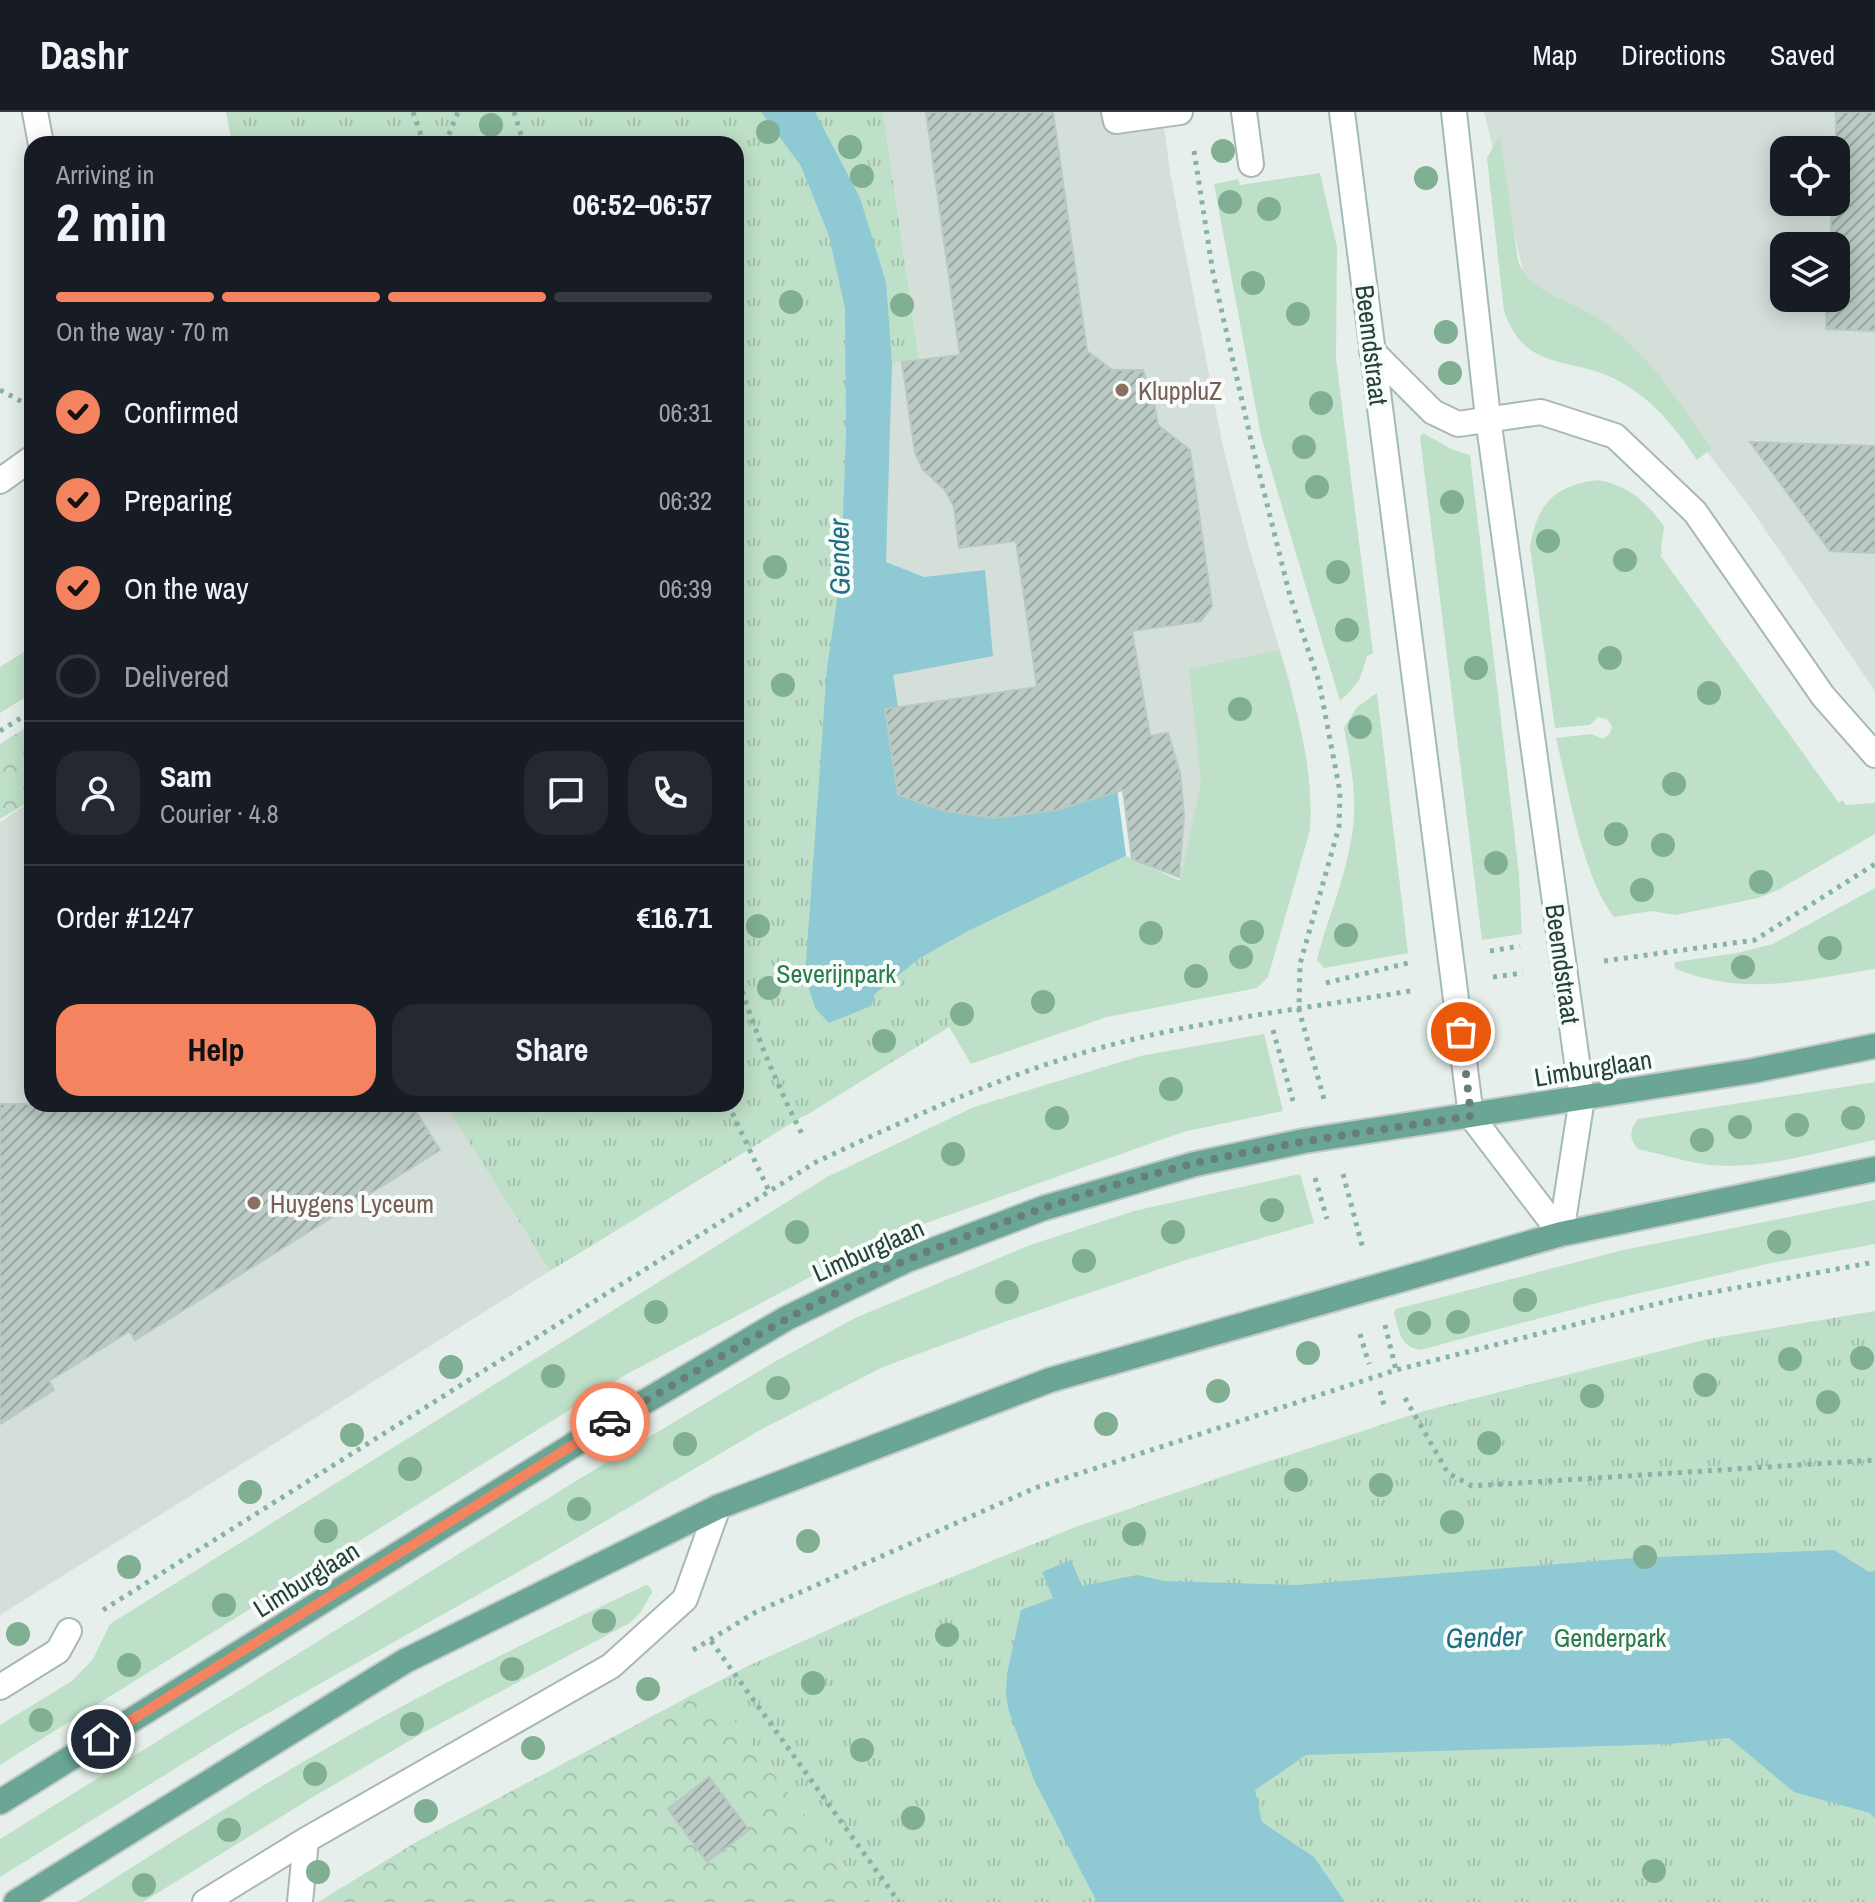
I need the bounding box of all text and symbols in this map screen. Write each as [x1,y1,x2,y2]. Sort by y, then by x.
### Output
text: Dashr [40,30,128,81]
text: Map [1533,36,1577,74]
text: Directions [1621,36,1726,74]
text: Saved [1770,36,1835,74]
map controls [1770,136,1850,312]
button: locate [1770,136,1850,216]
text: Arriving in [56,157,154,192]
text: 06:52–06:57 [573,184,712,224]
text: 2 min [56,187,167,257]
button: layers [1770,232,1850,312]
street label: Beemdstraat [1347,283,1397,407]
text: On the way · 70 m [56,314,229,349]
place label: KluppluZ [1138,373,1222,408]
marker: KluppluZ [1113,381,1131,399]
icon: check [56,390,100,434]
text: Confirmed [124,392,239,432]
text: 06:31 [659,395,712,430]
icon: check [56,478,100,522]
text: Preparing [124,480,232,520]
text: 06:32 [659,483,712,518]
water label: Gender [819,517,859,596]
icon: check [56,566,100,610]
text: On the way [124,568,248,608]
text: 06:39 [659,571,712,606]
text: Delivered [124,656,229,696]
button: person [56,751,140,835]
button: chat [524,751,608,835]
button: phone [628,751,712,835]
text: Sam [160,756,212,796]
text: Courier · 4.8 [160,796,279,831]
text: Order #1247 [56,897,194,937]
text: €16.71 [637,897,712,937]
street label: Beemdstraat [1537,902,1589,1026]
park label: Severijnpark [776,956,896,991]
pin [1427,998,1495,1066]
button: Help [56,1004,376,1096]
button: Share [392,1004,712,1096]
icon: bag [1439,1010,1483,1054]
street label: Limburglaan [1532,1041,1654,1095]
place label: Huygens Lyceum [270,1186,434,1221]
marker: Huygens Lyceum [245,1194,263,1212]
street label: Limburglaan [807,1210,929,1290]
courier [570,1382,650,1462]
icon: car [588,1400,632,1444]
street label: Limburglaan [246,1533,366,1625]
water label: Gender [1445,1617,1524,1657]
park label: Genderpark [1554,1620,1667,1655]
pin [67,1705,135,1773]
icon: home [79,1717,123,1761]

